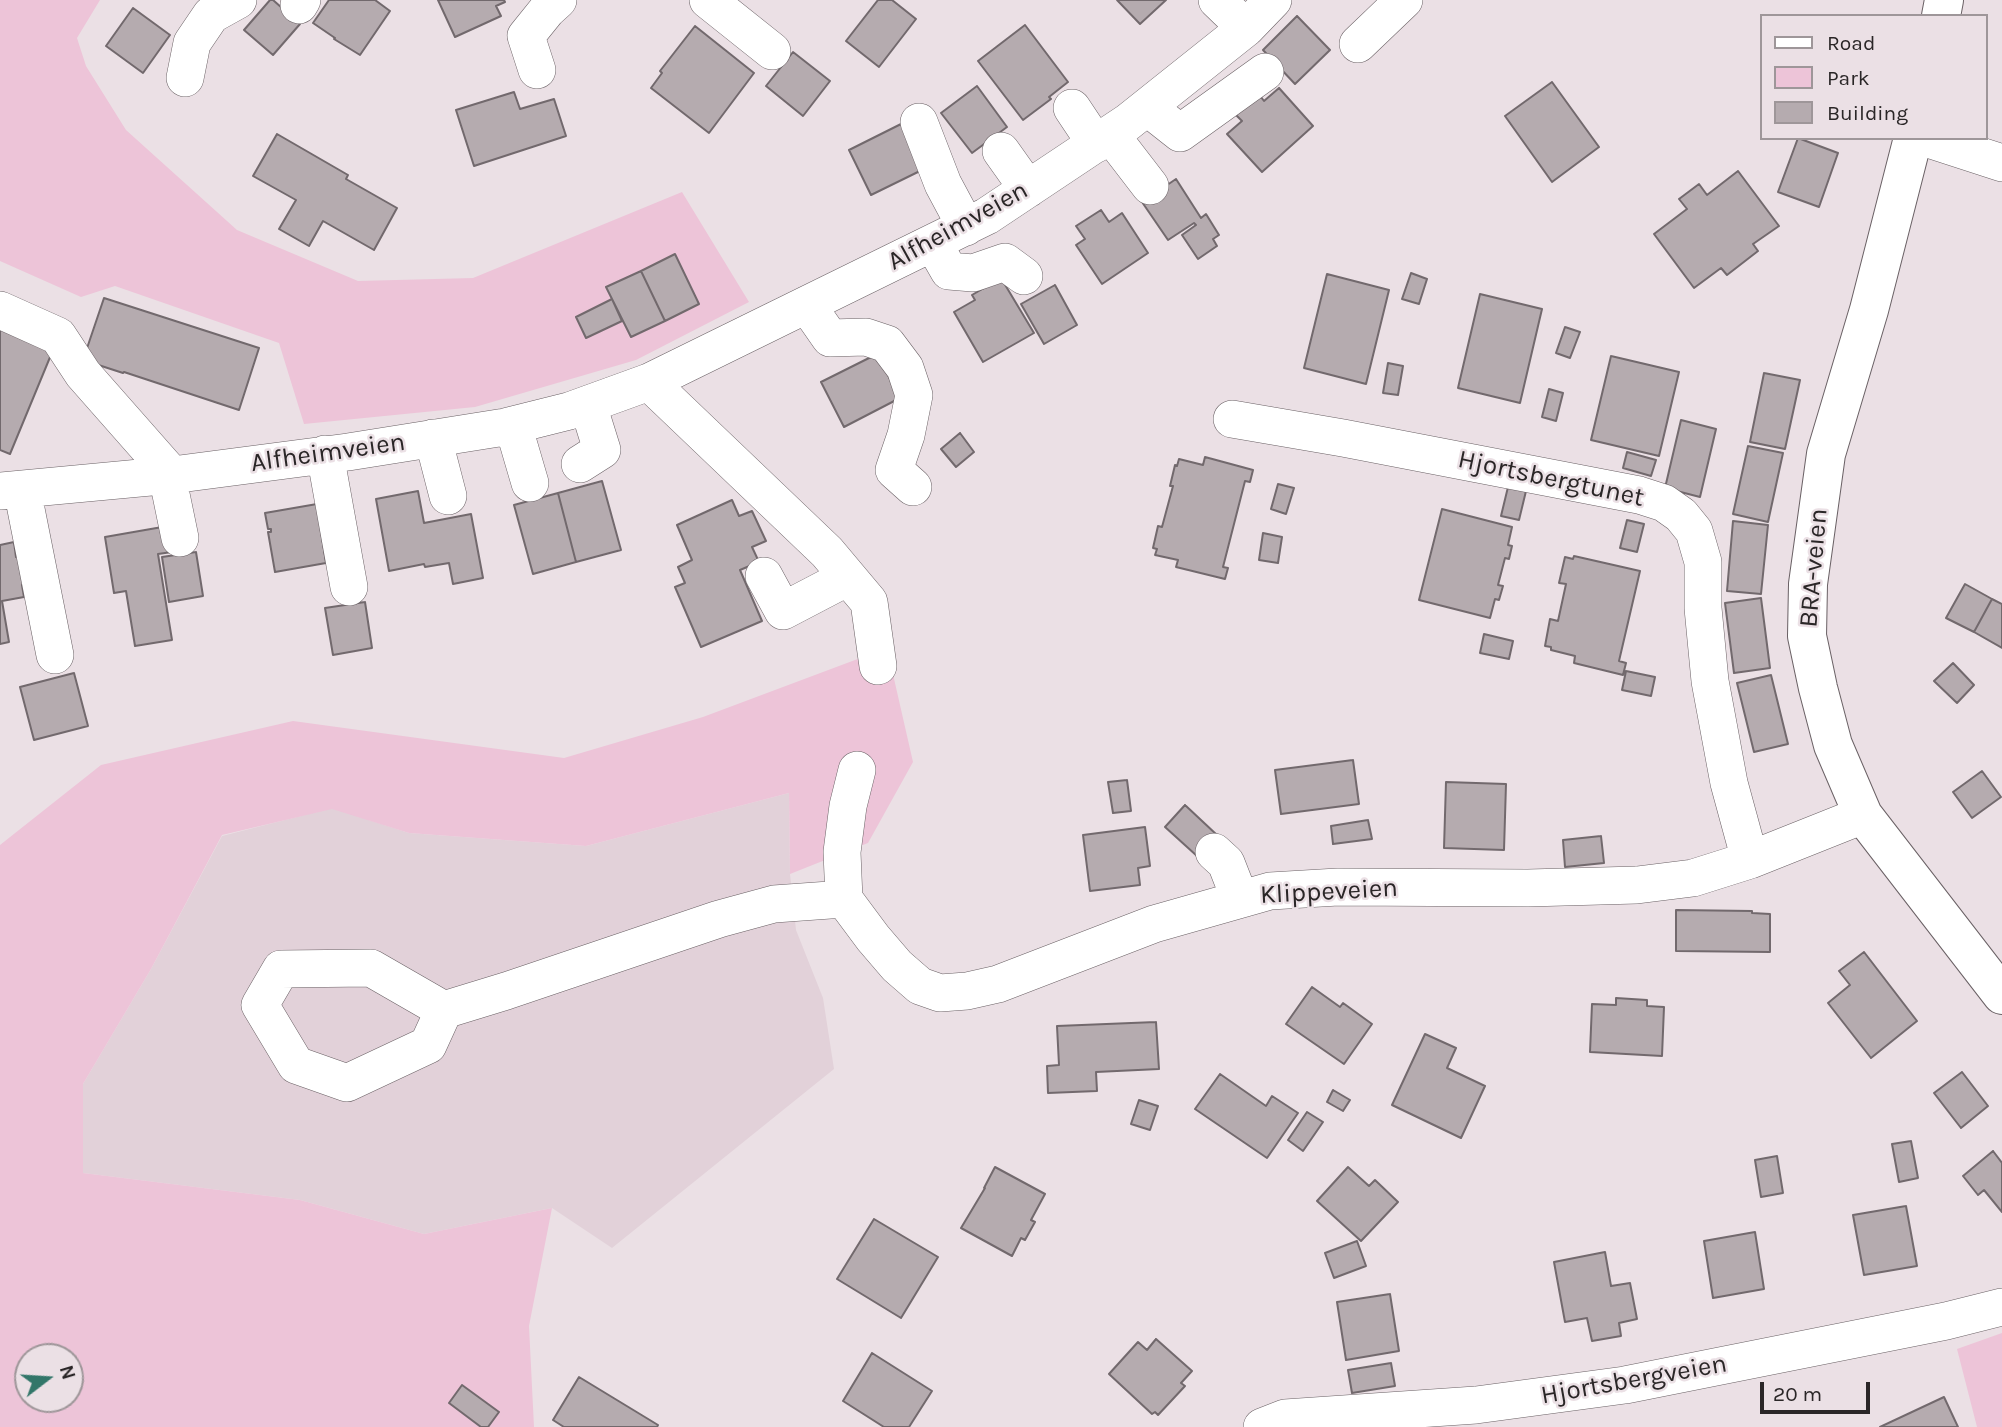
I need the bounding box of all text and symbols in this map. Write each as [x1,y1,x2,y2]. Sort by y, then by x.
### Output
legend [1760,14,1988,140]
text: Road [1827,31,1875,55]
text: Park [1827,66,1870,90]
text: Building [1827,101,1908,125]
street label: Alfheimveien [882,175,1034,277]
street label: Alfheimveien [249,427,407,479]
street label: Hjortsbergtunet [1455,444,1647,514]
street label: BRA-veien [1793,507,1835,629]
street label: Klippeveien [1259,873,1399,911]
north arrow [14,1343,84,1413]
street label: Hjortsbergveien [1539,1348,1729,1412]
text: N [55,1363,80,1382]
scale bar [1764,1368,1874,1412]
text: 20 m [1773,1382,1822,1406]

